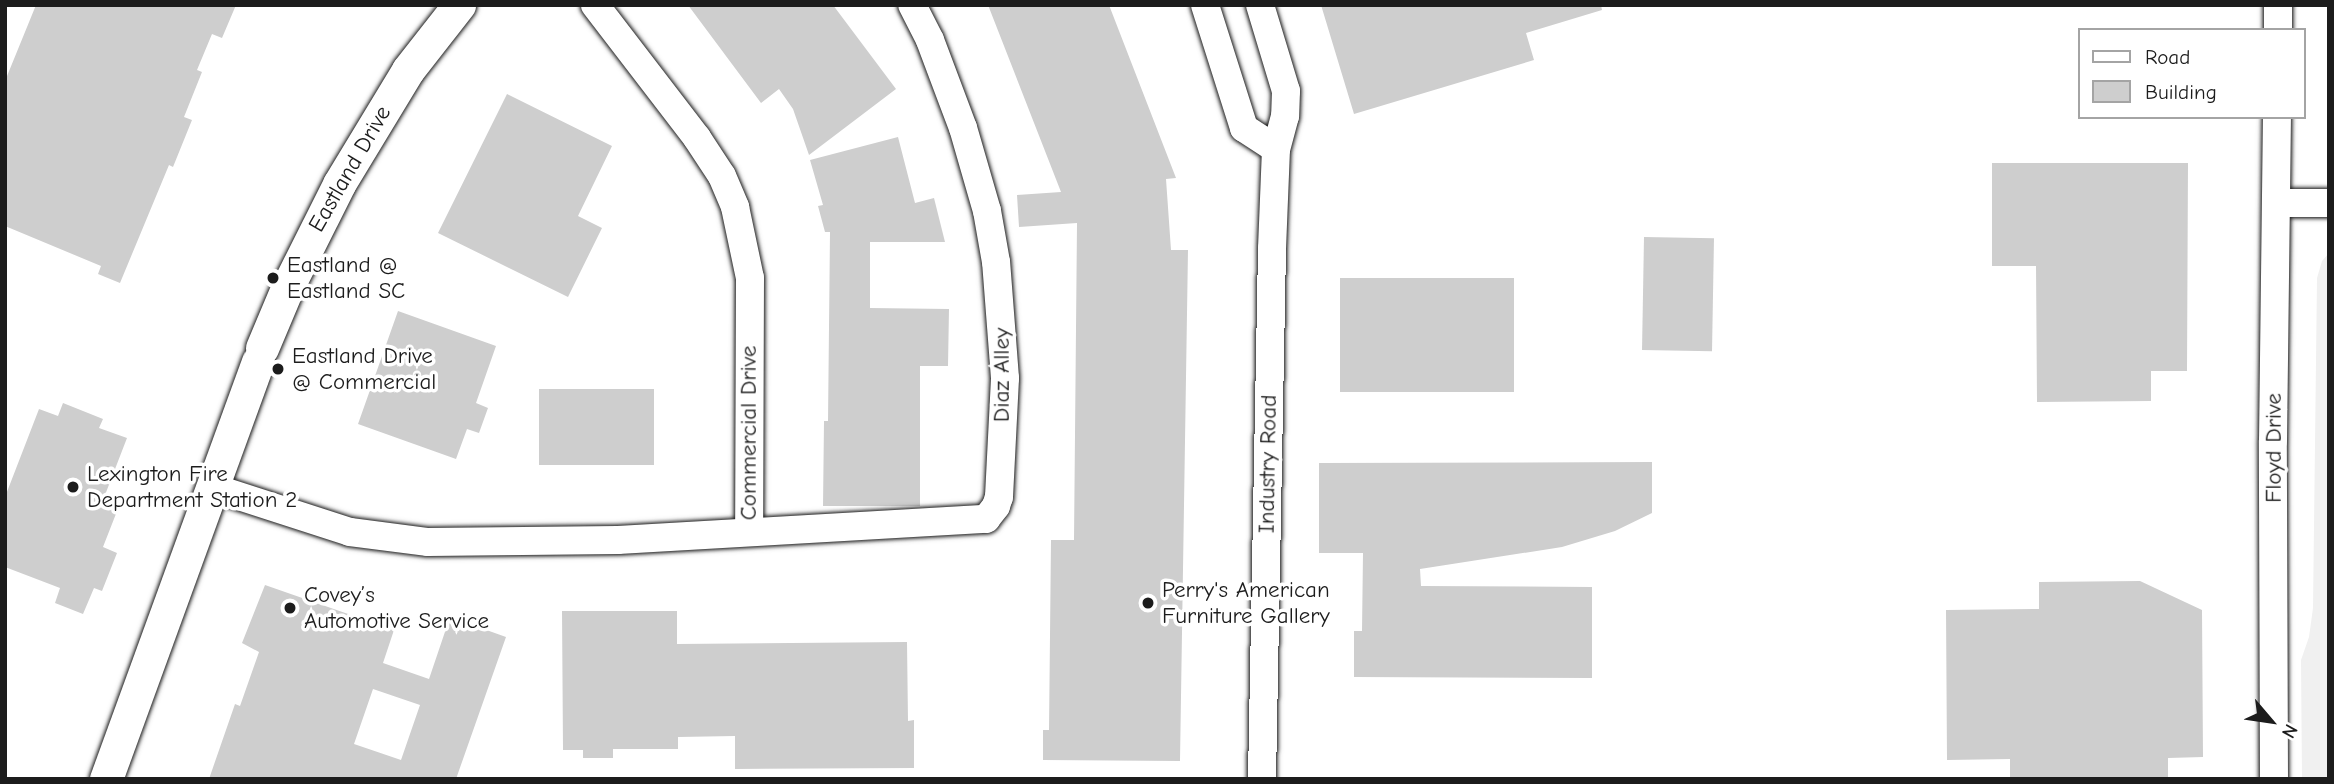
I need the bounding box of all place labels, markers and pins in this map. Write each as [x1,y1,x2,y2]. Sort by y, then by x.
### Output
place label: Eastland @ Eastland SC [287,251,405,305]
marker: Eastland @ Eastland SC [265,270,281,286]
place label: Eastland Drive @ Commercial [292,342,436,396]
marker: Eastland Drive @ Commercial [270,361,286,377]
place label: Lexington Fire Department Station 2 [87,460,297,514]
marker: Lexington Fire Department Station 2 [65,479,81,495]
place label: Perry's American Furniture Gallery [1162,576,1330,630]
place label: Covey’s Automotive Service [304,581,489,635]
marker: Perry's American Furniture Gallery [1140,595,1156,611]
marker: Covey’s Automotive Service [282,600,298,616]

